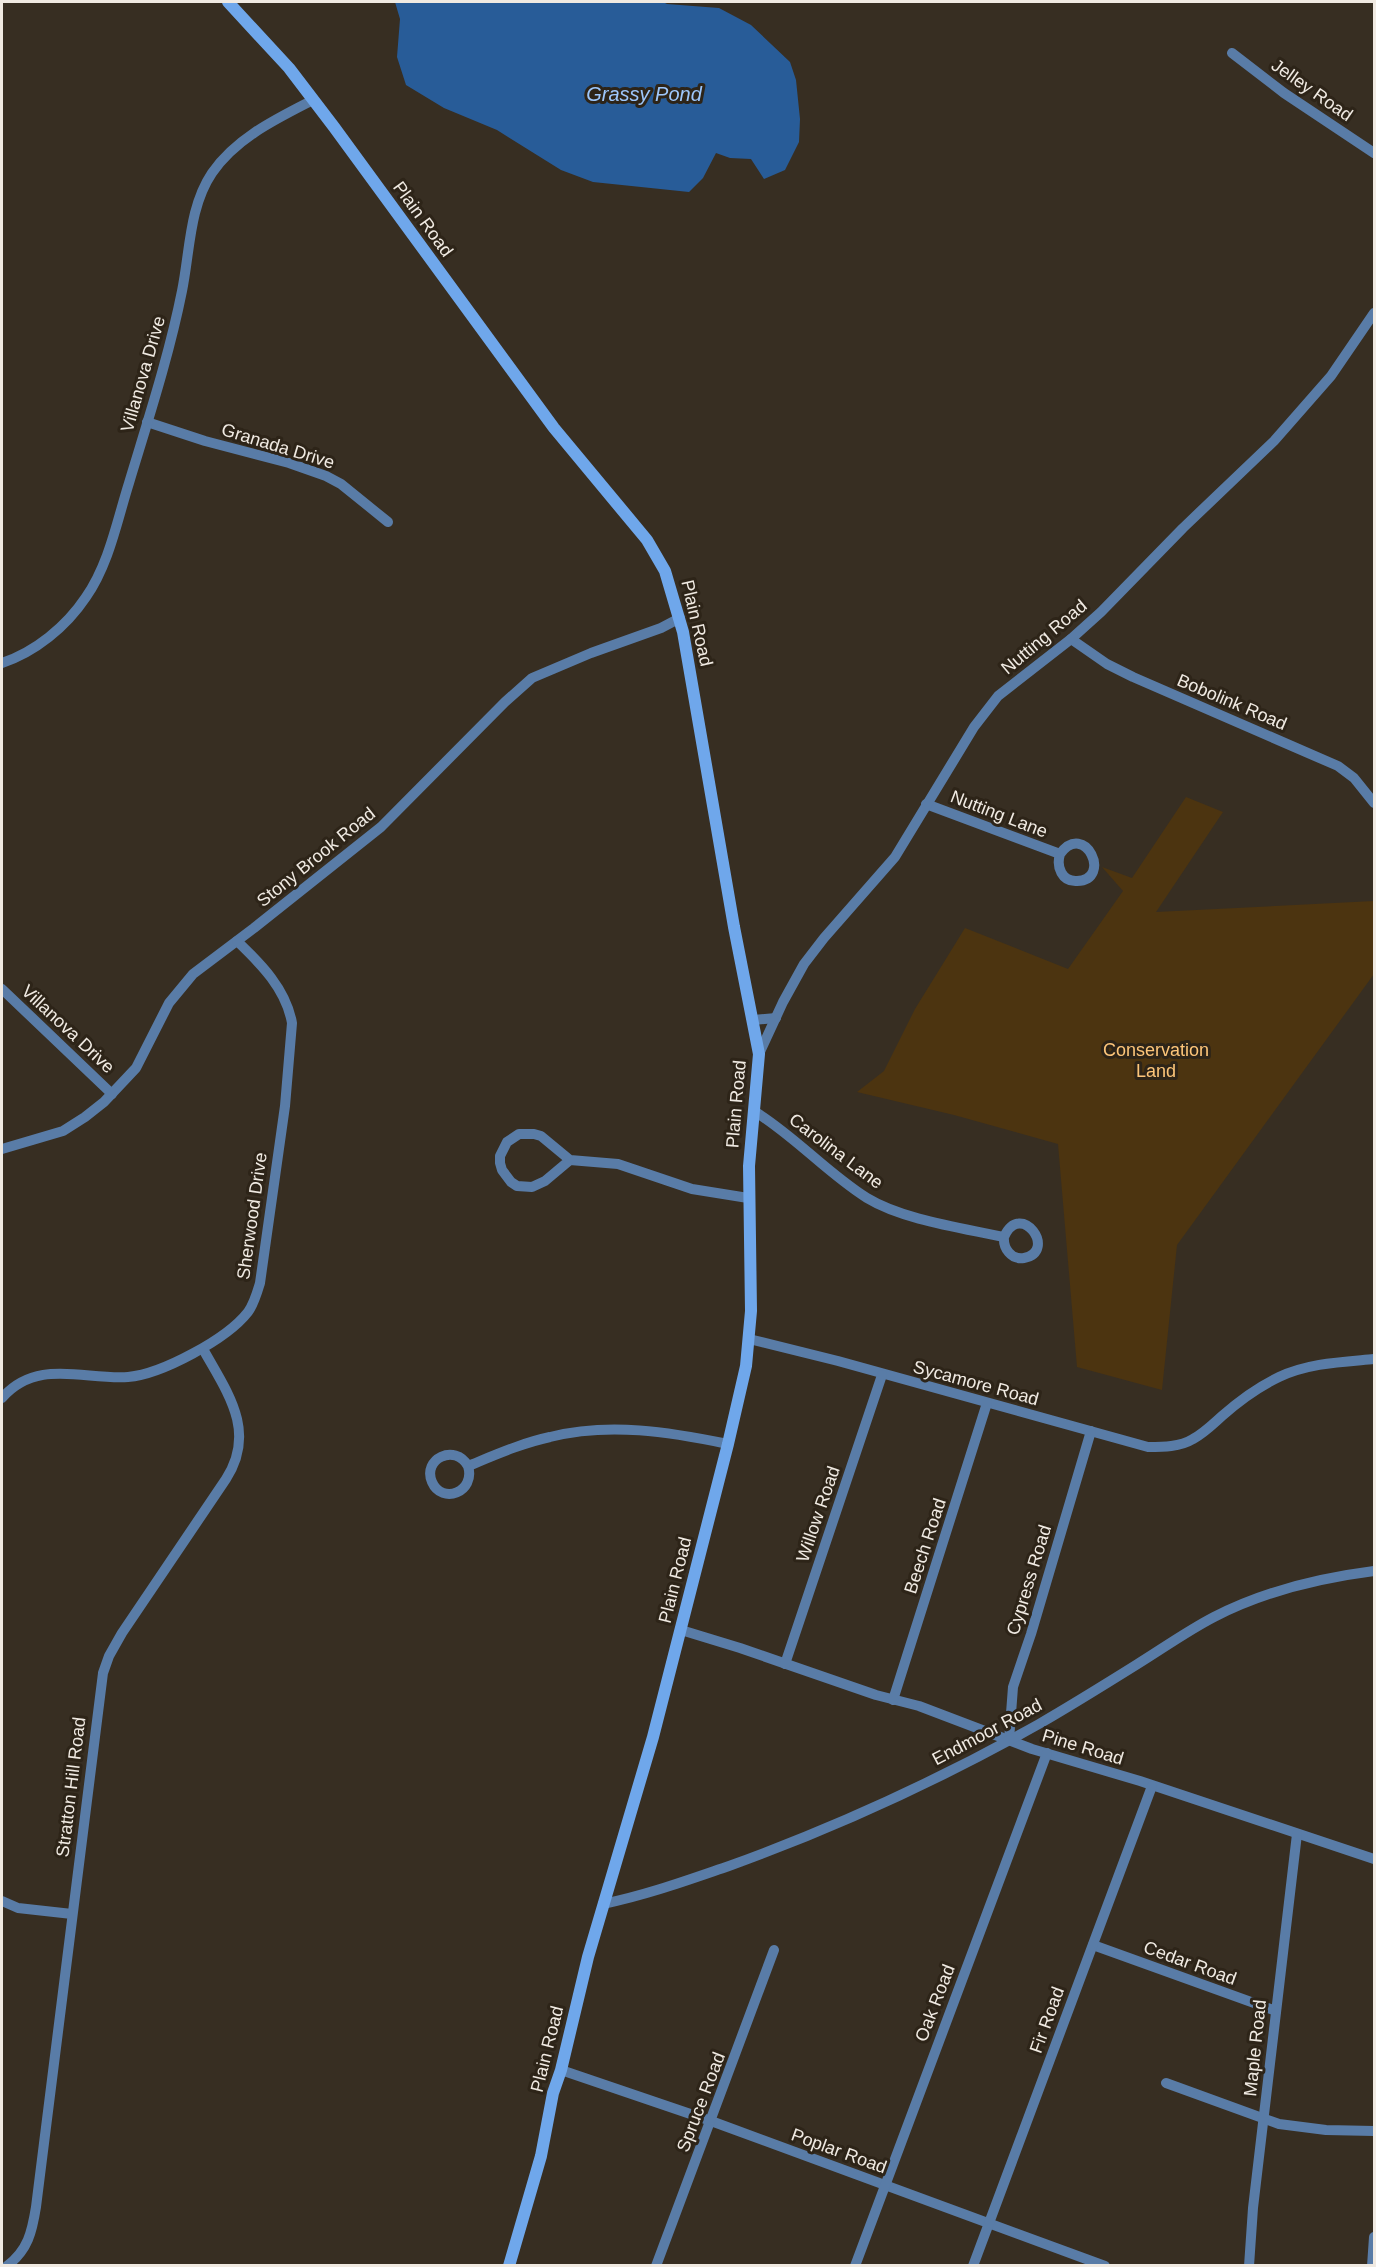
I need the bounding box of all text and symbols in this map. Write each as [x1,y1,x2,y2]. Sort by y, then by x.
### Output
street label: Jelley Road [1268,55,1356,125]
water label: Grassy Pond [586,83,703,105]
street label: Plain Road [389,178,457,260]
street label: Villanova Drive [117,314,169,434]
street label: Granada Drive [219,419,337,473]
street label: Plain Road [677,578,717,668]
street label: Nutting Road [997,596,1091,678]
street label: Bobolink Road [1174,670,1290,734]
street label: Nutting Lane [948,786,1050,842]
street label: Stony Brook Road [253,803,379,911]
street label: Villanova Drive [17,981,119,1077]
park label: Conservation Land [1103,1040,1209,1081]
street label: Plain Road [722,1059,750,1149]
street label: Carolina Lane [785,1109,887,1193]
street label: Sherwood Drive [233,1151,271,1281]
street label: Sycamore Road [911,1357,1041,1409]
street label: Willow Road [792,1463,844,1565]
street label: Beech Road [900,1496,950,1596]
street label: Cypress Road [1003,1523,1055,1637]
street label: Plain Road [655,1535,695,1625]
street label: Endmoor Road [929,1695,1045,1769]
street label: Stratton Hill Road [52,1716,90,1858]
street label: Pine Road [1040,1725,1126,1769]
street label: Cedar Road [1141,1937,1239,1989]
street label: Oak Road [911,1962,959,2044]
street label: Fir Road [1026,1984,1068,2056]
street label: Maple Road [1240,1999,1270,2097]
street label: Plain Road [527,2004,567,2094]
street label: Spruce Road [673,2049,729,2155]
street label: Poplar Road [789,2124,889,2178]

